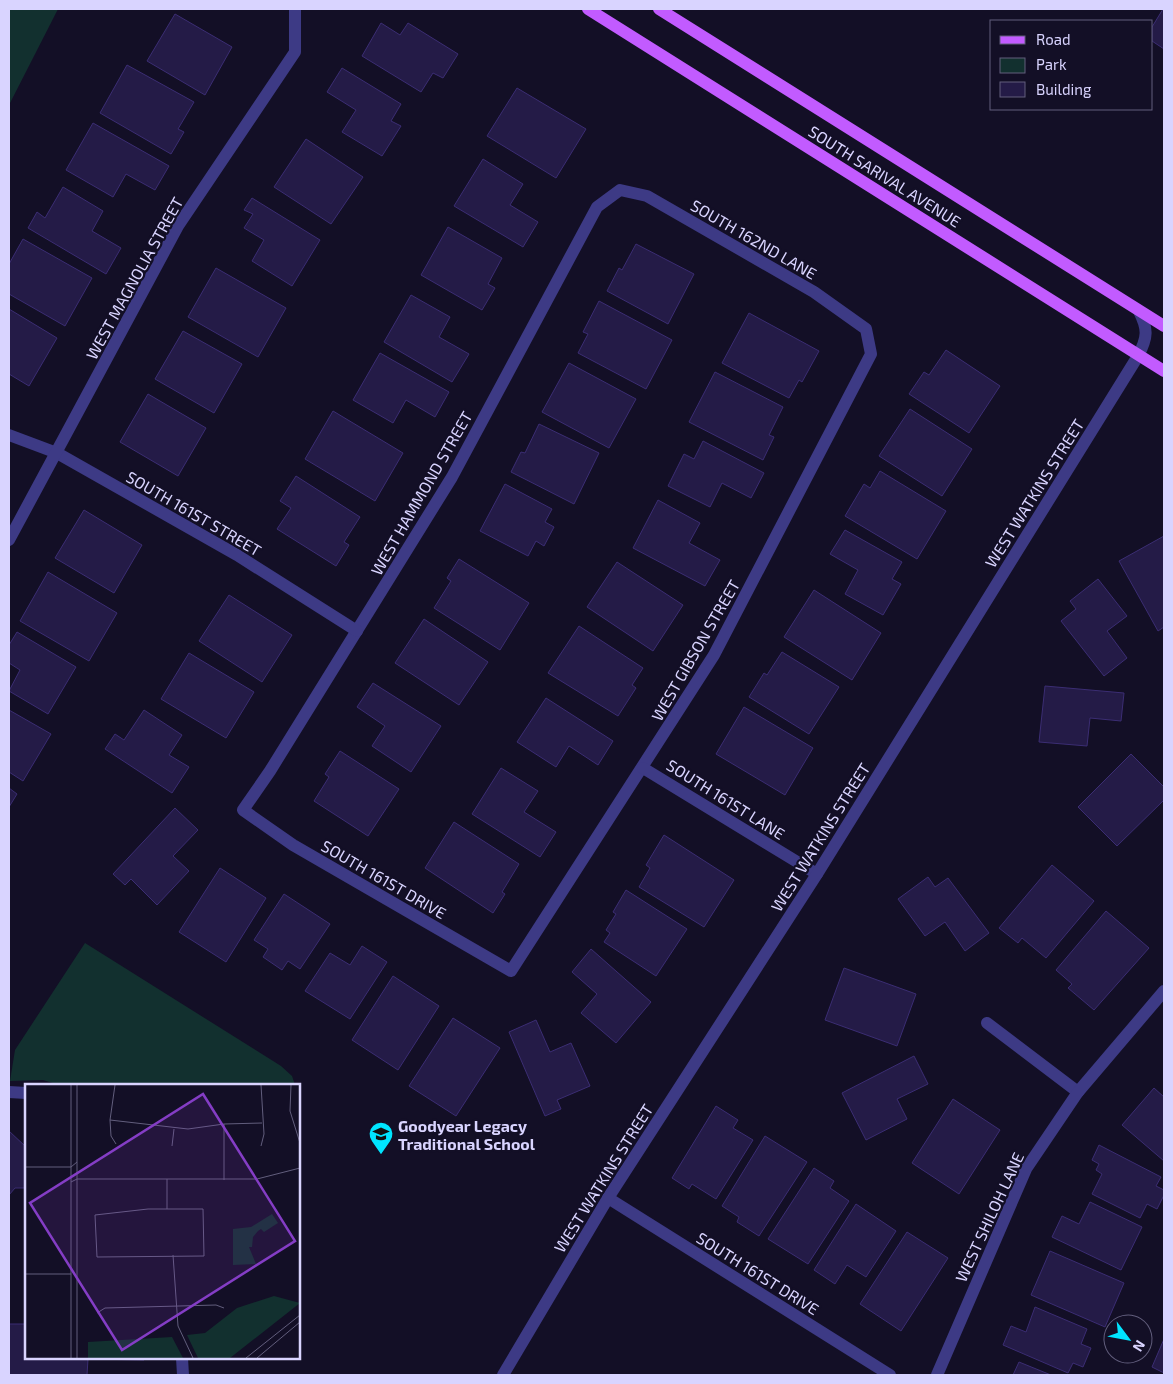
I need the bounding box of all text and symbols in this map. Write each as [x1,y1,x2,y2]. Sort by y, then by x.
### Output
legend [990,20,1153,110]
text: Road [1036,30,1071,48]
text: Park [1036,55,1067,73]
text: Building [1036,80,1092,98]
street label: SOUTH SARIVAL AVENUE [805,121,965,231]
street label: WEST MAGNOLIA STREET [81,194,187,362]
street label: SOUTH 162ND LANE [688,195,820,283]
street label: WEST HAMMOND STREET [366,408,476,578]
street label: WEST WATKINS STREET [981,415,1087,571]
street label: SOUTH 161ST STREET [123,467,265,559]
street label: WEST GIBSON STREET [647,576,743,724]
street label: SOUTH 161ST LANE [663,755,789,843]
street label: WEST WATKINS STREET [767,759,873,915]
street label: SOUTH 161ST DRIVE [318,836,450,922]
inset map [25,1084,300,1359]
street label: WEST WATKINS STREET [550,1100,656,1256]
place label: Goodyear Legacy Traditional School [398,1116,536,1153]
school or university icon: Goodyear Legacy Traditional School [368,1121,394,1155]
street label: WEST SHILOH LANE [951,1149,1027,1285]
street label: SOUTH 161ST DRIVE [693,1228,823,1318]
north arrow [1103,1314,1153,1364]
text: N [1130,1337,1149,1355]

